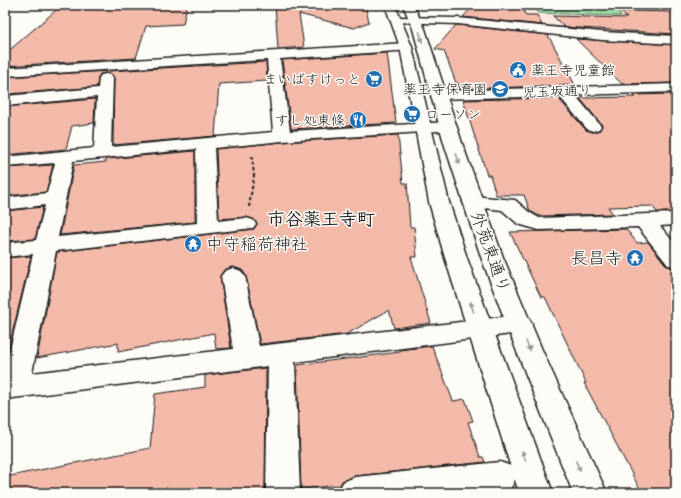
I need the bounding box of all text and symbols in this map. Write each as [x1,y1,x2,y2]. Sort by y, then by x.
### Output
one-way arrow [418,31,424,43]
public building icon: 薬王寺児童館 [508,60,528,80]
place label: 薬王寺児童館 [531,61,615,82]
supermarket icon: まいばすけっと [364,69,384,89]
place label: まいばすけっと [263,70,361,91]
school or university icon: 薬王寺保育園 [490,79,510,99]
place label: 薬王寺保育園 [403,80,487,101]
street label: 児玉坂通り [522,81,592,104]
supermarket icon: ローソン [402,104,422,124]
place label: ローソン [425,105,481,126]
restaurant icon: すし処東條 [348,110,368,130]
place label: すし処東條 [275,111,345,132]
one-way arrow [456,153,462,165]
district label: 市谷薬王寺町 [267,208,375,234]
street label: 外苑東通り [463,208,516,297]
place label: 中守稲荷神社 [206,233,308,258]
temple icon: 中守稲荷神社 [183,234,203,254]
place label: 長昌寺 [571,247,622,272]
temple icon: 長昌寺 [625,248,645,268]
one-way arrow [469,301,475,313]
one-way arrow [525,341,531,353]
one-way arrow [520,450,526,462]
one-way arrow [575,460,582,472]

